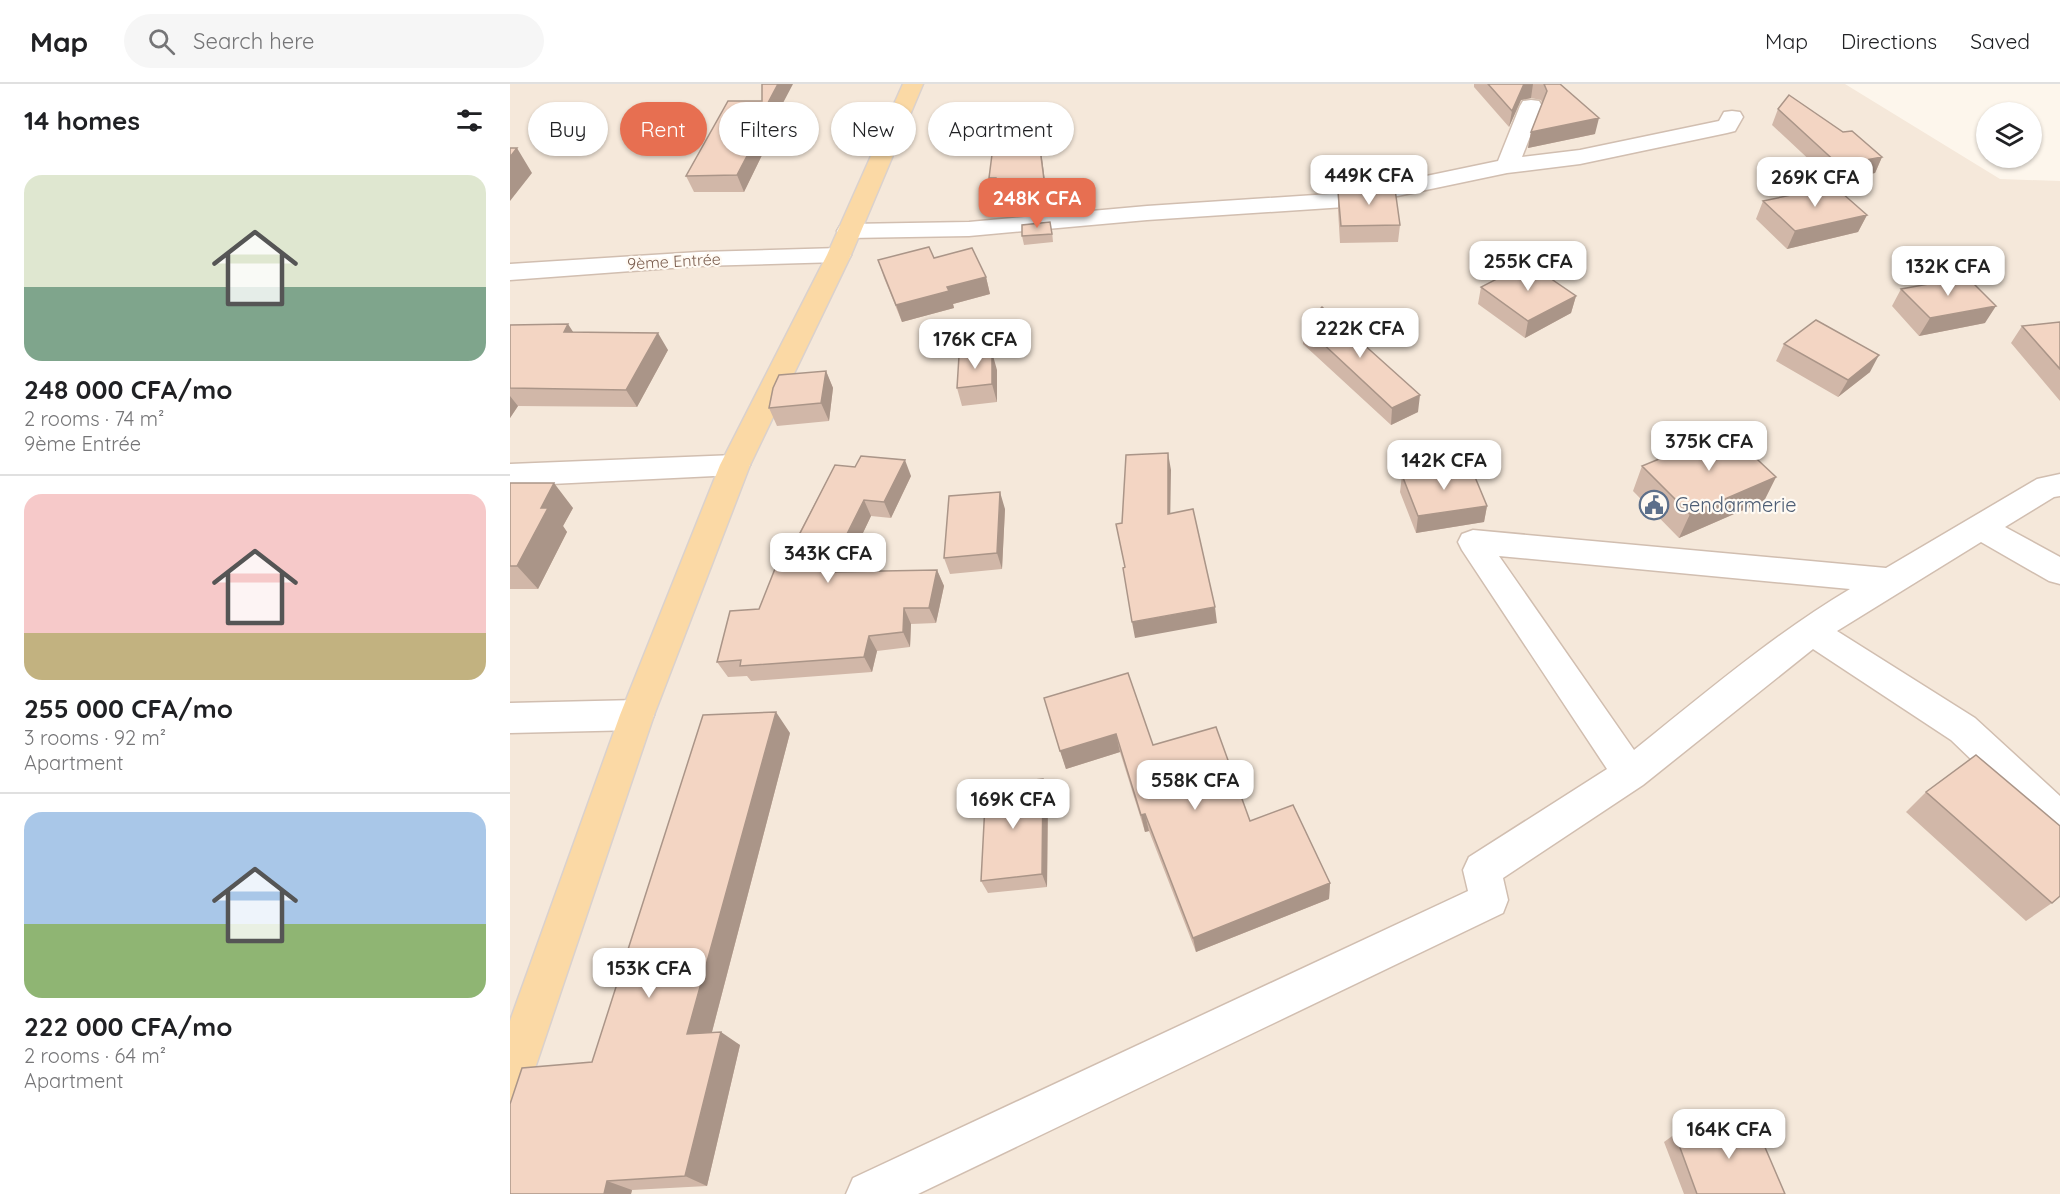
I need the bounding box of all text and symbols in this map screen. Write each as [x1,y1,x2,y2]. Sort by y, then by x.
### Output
search box [124,14,544,68]
text: Map [30,24,88,59]
icon: search [145,25,178,58]
text: Search here [193,27,315,55]
text: Map [1765,28,1808,54]
text: Directions [1841,28,1937,54]
text: Saved [1970,28,2030,54]
chip: Buy [528,102,608,156]
chip: Rent [620,102,707,156]
chip: Filters [719,102,819,156]
chip: New [831,102,916,156]
chip: Apartment [928,102,1074,156]
map controls [1976,102,2042,168]
button: layers [1976,102,2042,168]
text: 14 homes [24,104,140,137]
icon: filters [453,104,486,137]
pin: 449K CFA [1307,155,1431,206]
pin: 269K CFA [1753,157,1877,208]
text: 449K CFA [1324,162,1414,187]
text: 269K CFA [1771,164,1859,189]
pin: 248K CFA [975,178,1099,229]
text: 248K CFA [993,185,1081,210]
icon: home [201,214,309,322]
pin: 255K CFA [1466,241,1590,292]
pin: 132K CFA [1886,246,2010,297]
text: 255K CFA [1483,248,1573,273]
street label: 9ème Entrée [627,249,721,273]
text: 132K CFA [1906,253,1990,278]
pin: 222K CFA [1298,308,1422,359]
text: 222K CFA [1316,315,1404,340]
pin: 176K CFA [913,319,1037,370]
text: 176K CFA [933,326,1017,351]
text: 248 000 CFA/mo [24,373,232,406]
text: 2 rooms · 74 m² [24,406,164,431]
pin: 375K CFA [1647,421,1771,472]
text: 375K CFA [1665,428,1753,453]
text: 9ème Entrée [24,431,141,456]
pin: 142K CFA [1382,440,1506,491]
text: 142K CFA [1401,447,1487,472]
public building icon: Gendarmerie [1638,489,1670,521]
place label: Gendarmerie [1675,492,1797,517]
icon: home [201,533,309,641]
pin: 343K CFA [766,533,890,584]
text: 343K CFA [784,540,872,565]
text: 255 000 CFA/mo [24,692,233,725]
text: 3 rooms · 92 m² [24,725,166,750]
text: Apartment [24,750,124,775]
pin: 558K CFA [1133,760,1257,811]
text: 558K CFA [1151,767,1239,792]
pin: 169K CFA [951,779,1075,830]
text: 169K CFA [971,786,1055,811]
icon: home [201,851,309,959]
pin: 153K CFA [587,948,711,999]
text: 153K CFA [607,955,691,980]
text: 222 000 CFA/mo [24,1010,233,1043]
text: 2 rooms · 64 m² [24,1043,166,1068]
text: Apartment [24,1068,124,1093]
pin: 164K CFA [1667,1109,1791,1160]
text: 164K CFA [1686,1116,1772,1141]

